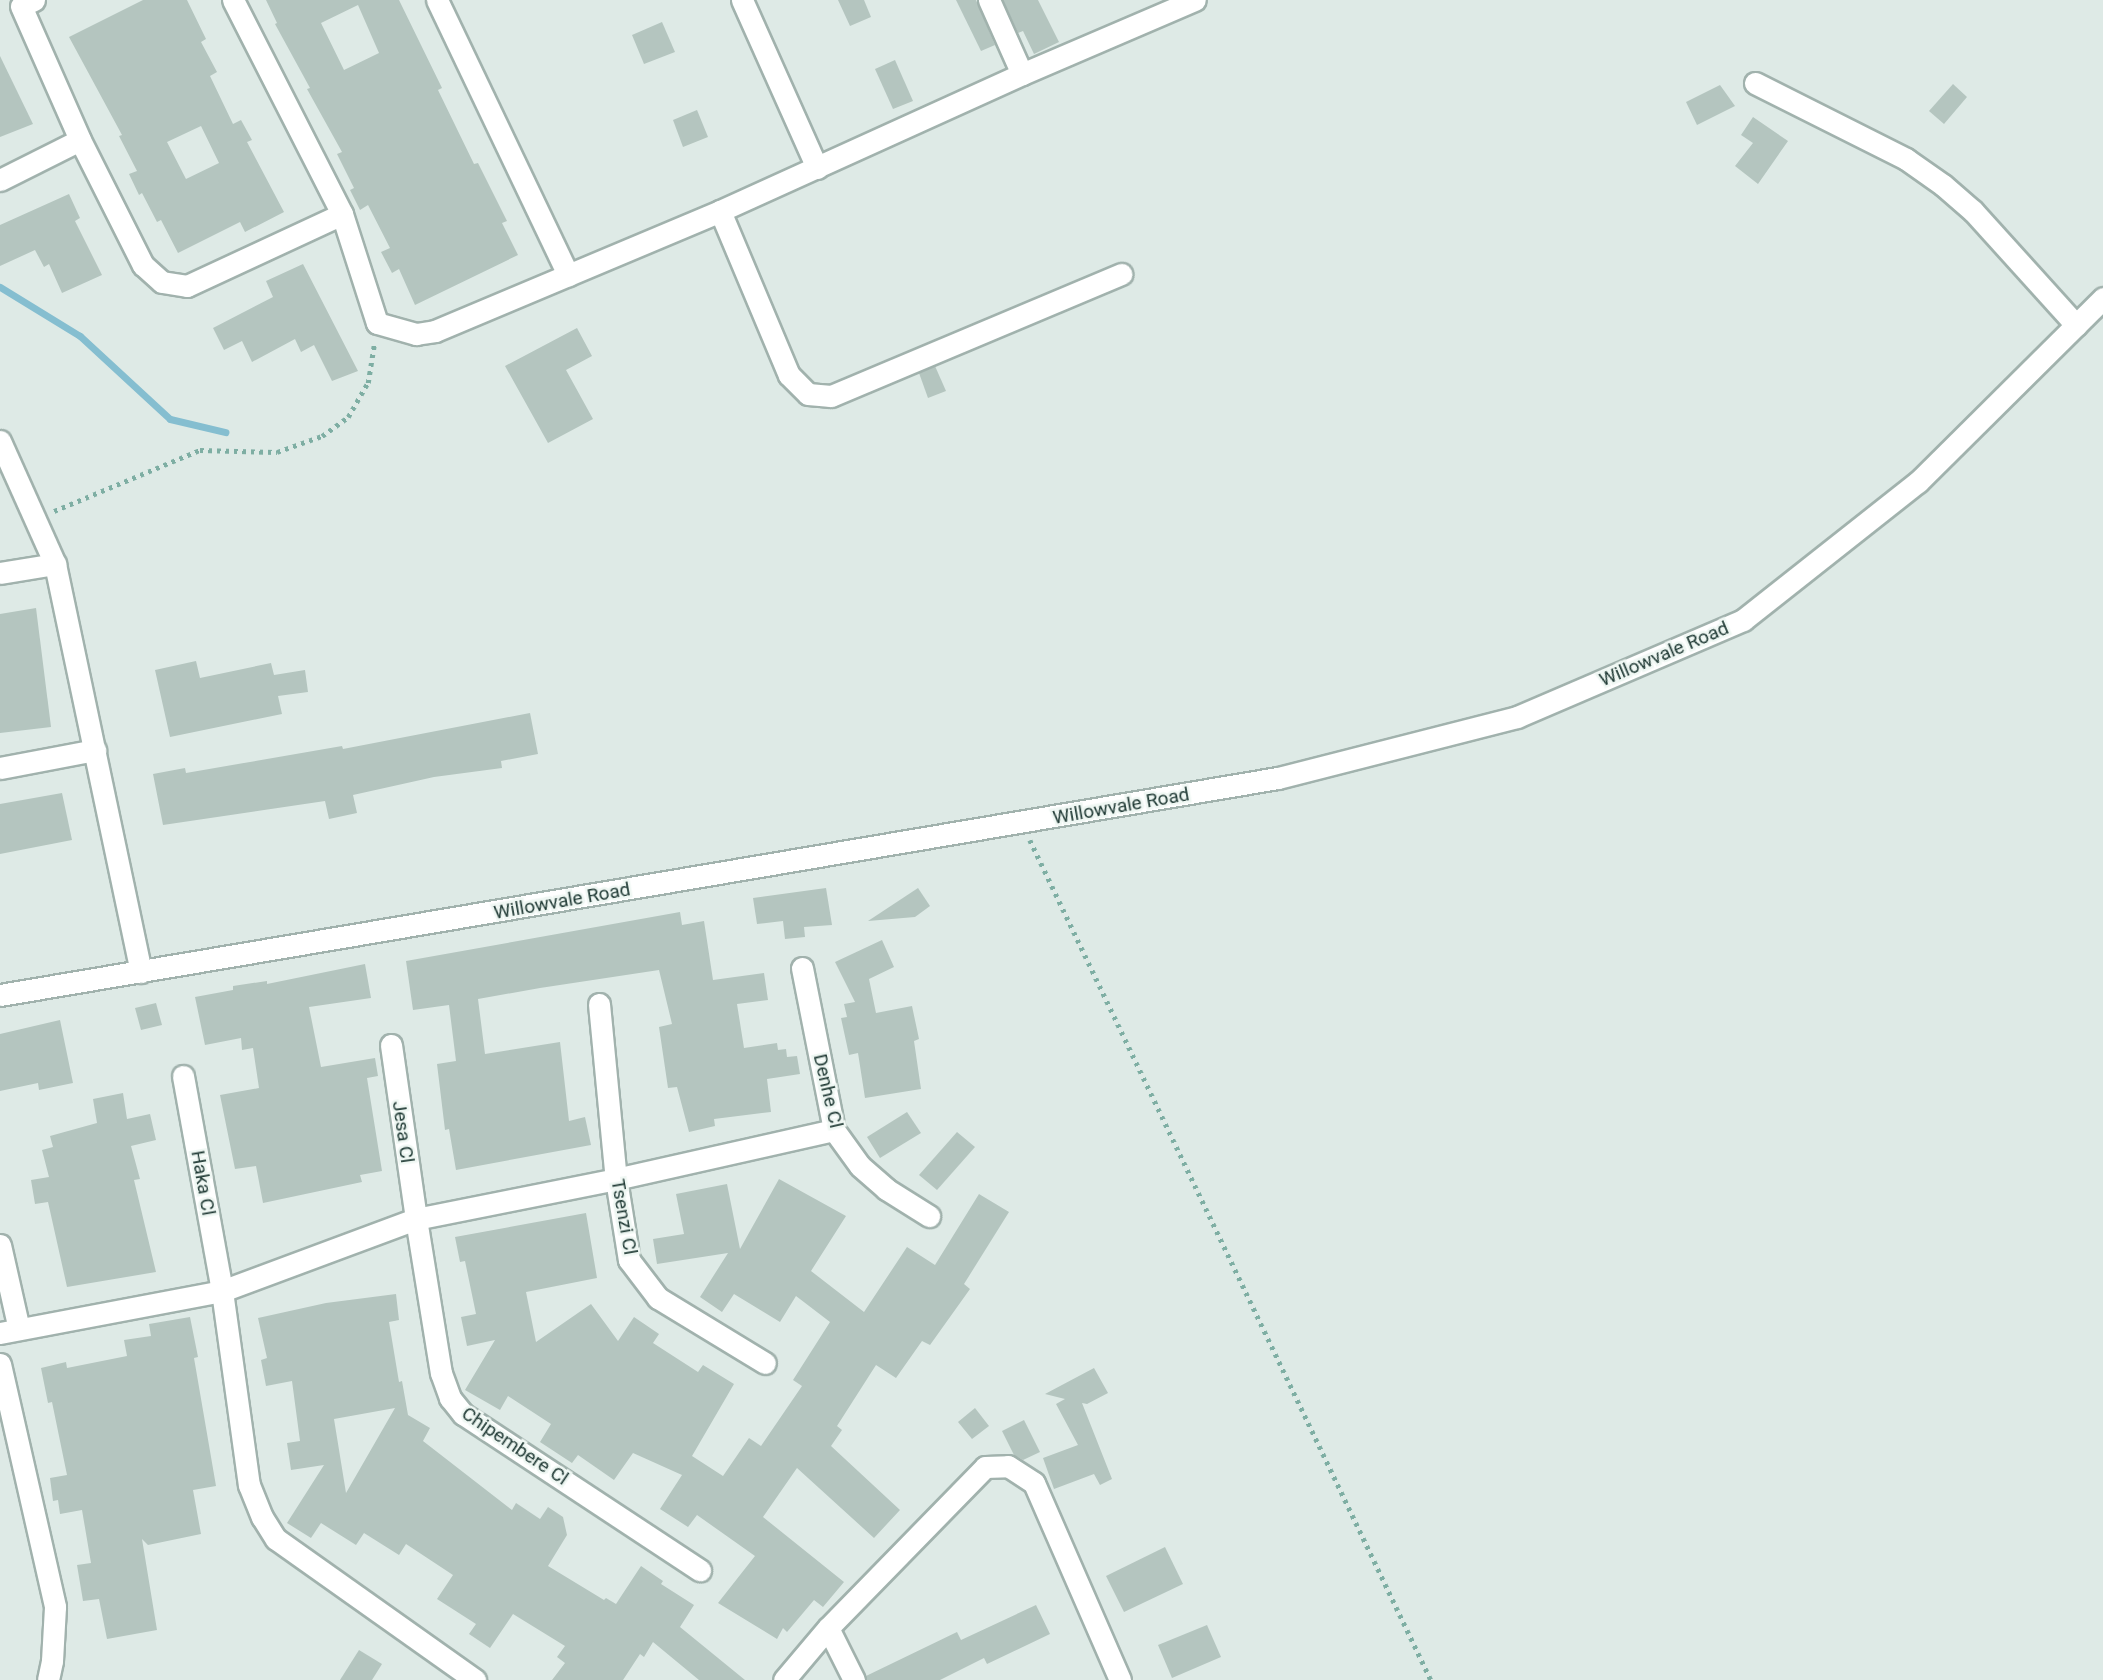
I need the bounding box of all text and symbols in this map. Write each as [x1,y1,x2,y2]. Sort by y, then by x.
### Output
street label: Willowvale Road [1596,617,1732,691]
street label: Willowvale Road [1051,783,1191,829]
street label: Willowvale Road [492,878,632,924]
street label: Denhe Cl [808,1052,848,1130]
street label: Jesa Cl [387,1100,419,1164]
street label: Haka Cl [186,1149,220,1217]
street label: Tsenzi Cl [606,1177,642,1257]
street label: Chipembere Cl [457,1402,573,1490]

